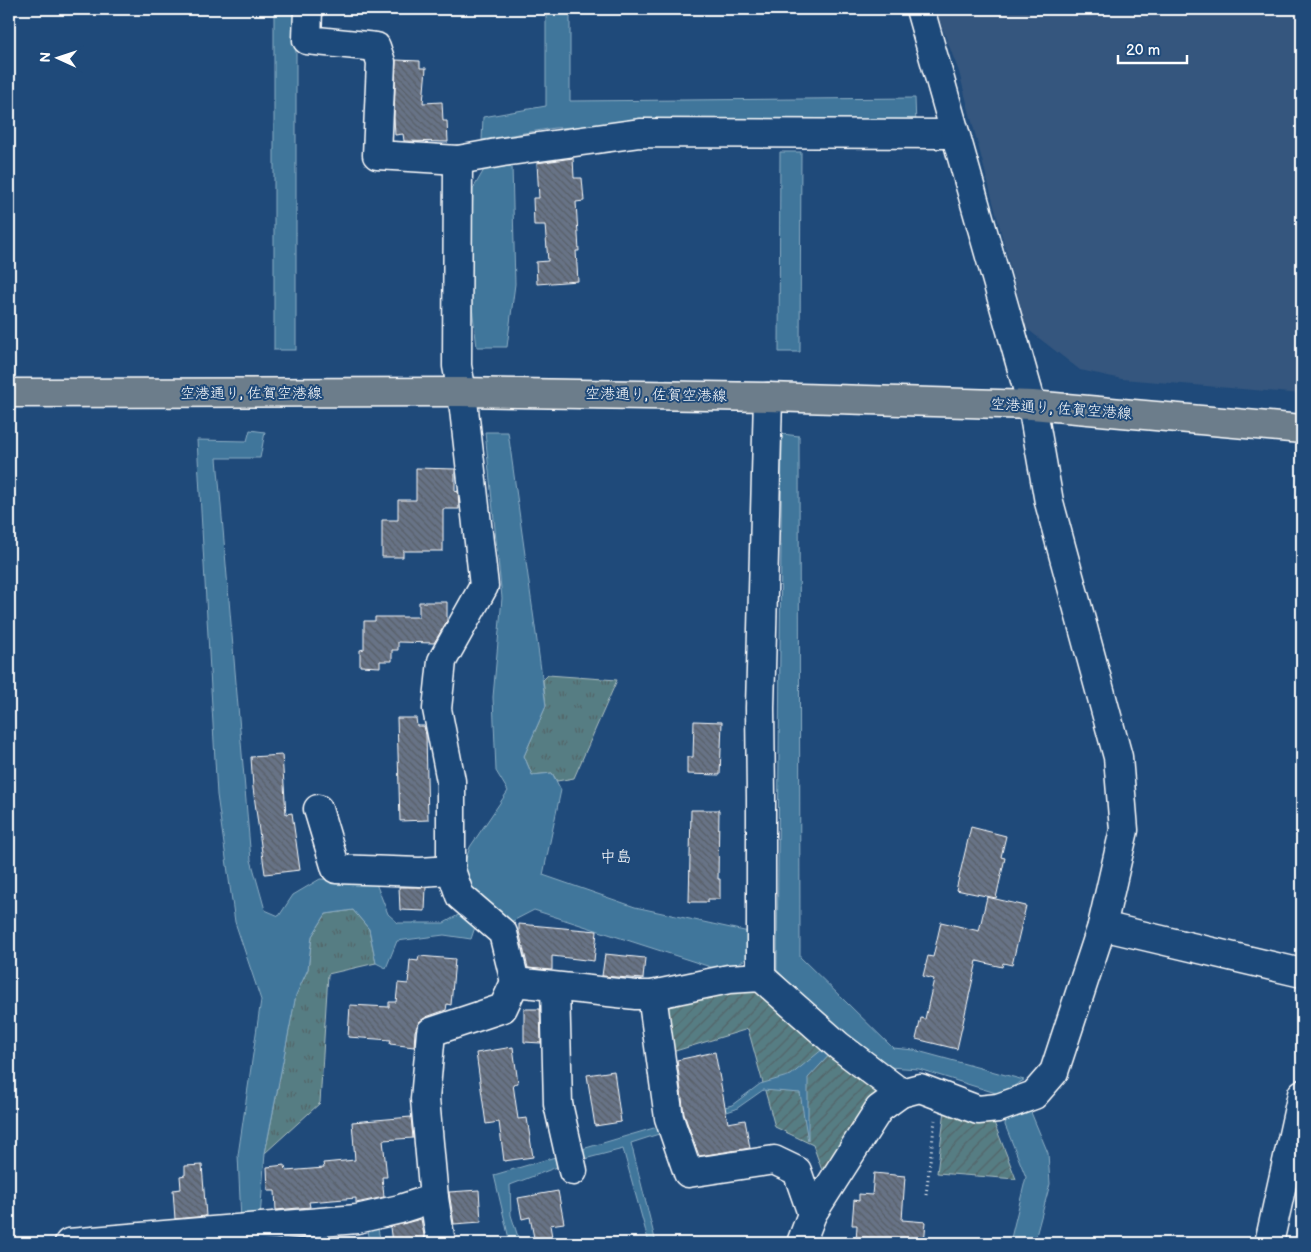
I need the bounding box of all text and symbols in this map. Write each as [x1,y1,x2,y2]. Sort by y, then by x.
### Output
north arrow [32,32,82,82]
scale bar [1118,32,1187,64]
text: 20 m [1126,41,1160,60]
text: N [37,52,54,63]
street label: 空港通り, 佐賀空港線 [180,384,322,403]
street label: 空港通り, 佐賀空港線 [585,384,727,406]
street label: 空港通り, 佐賀空港線 [990,395,1132,423]
district label: 中島 [600,848,632,867]

